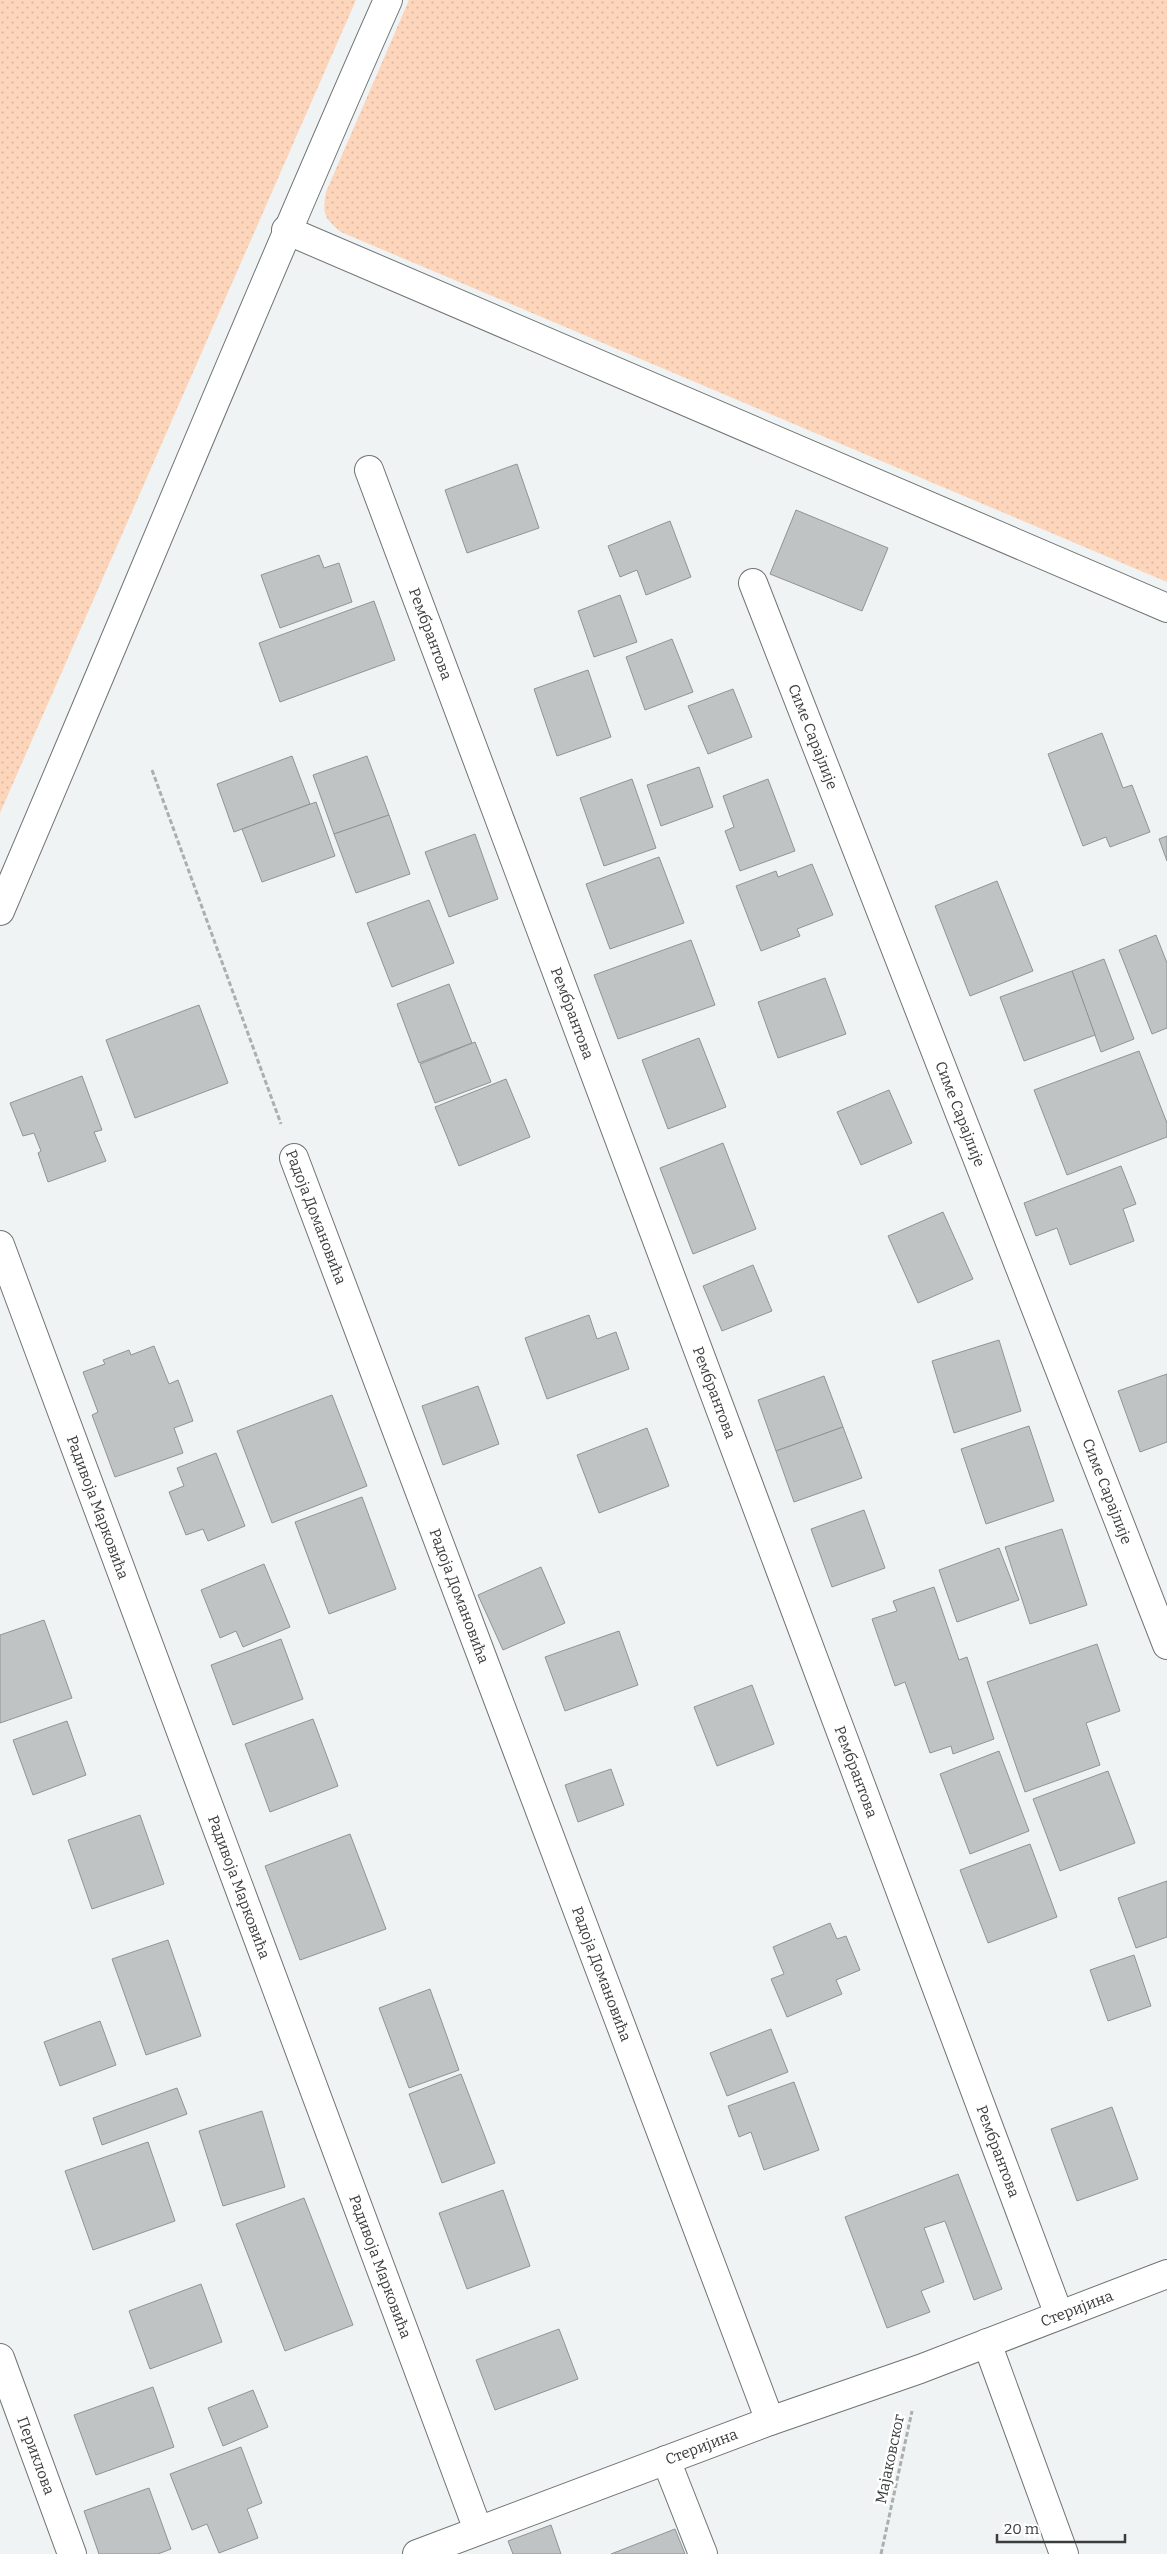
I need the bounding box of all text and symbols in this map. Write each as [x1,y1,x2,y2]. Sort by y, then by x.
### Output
street label: Рембрантова [405,585,456,682]
street label: Симе Сарајлије [784,681,842,792]
street label: Рембрантова [547,965,598,1062]
street label: Симе Сарајлије [931,1059,989,1170]
street label: Радоја Домановића [282,1147,350,1287]
street label: Рембрантова [689,1344,739,1441]
street label: Радивоја Марковића [63,1433,132,1582]
street label: Симе Сарајлије [1078,1436,1136,1547]
street label: Радоја Домановића [425,1526,493,1666]
street label: Рембрантова [831,1723,881,1820]
street label: Радивоја Марковића [204,1813,274,1961]
street label: Радоја Домановића [568,1904,635,2044]
street label: Рембрантова [972,2103,1023,2200]
street label: Радивоја Марковића [345,2192,415,2341]
street label: Стеријина [1038,2287,1116,2331]
street label: Мајаковског [872,2413,908,2505]
street label: Периклова [13,2414,58,2497]
street label: Стеријина [663,2425,740,2469]
scale bar [997,2512,1124,2544]
text: 20 m [1004,2520,1040,2538]

